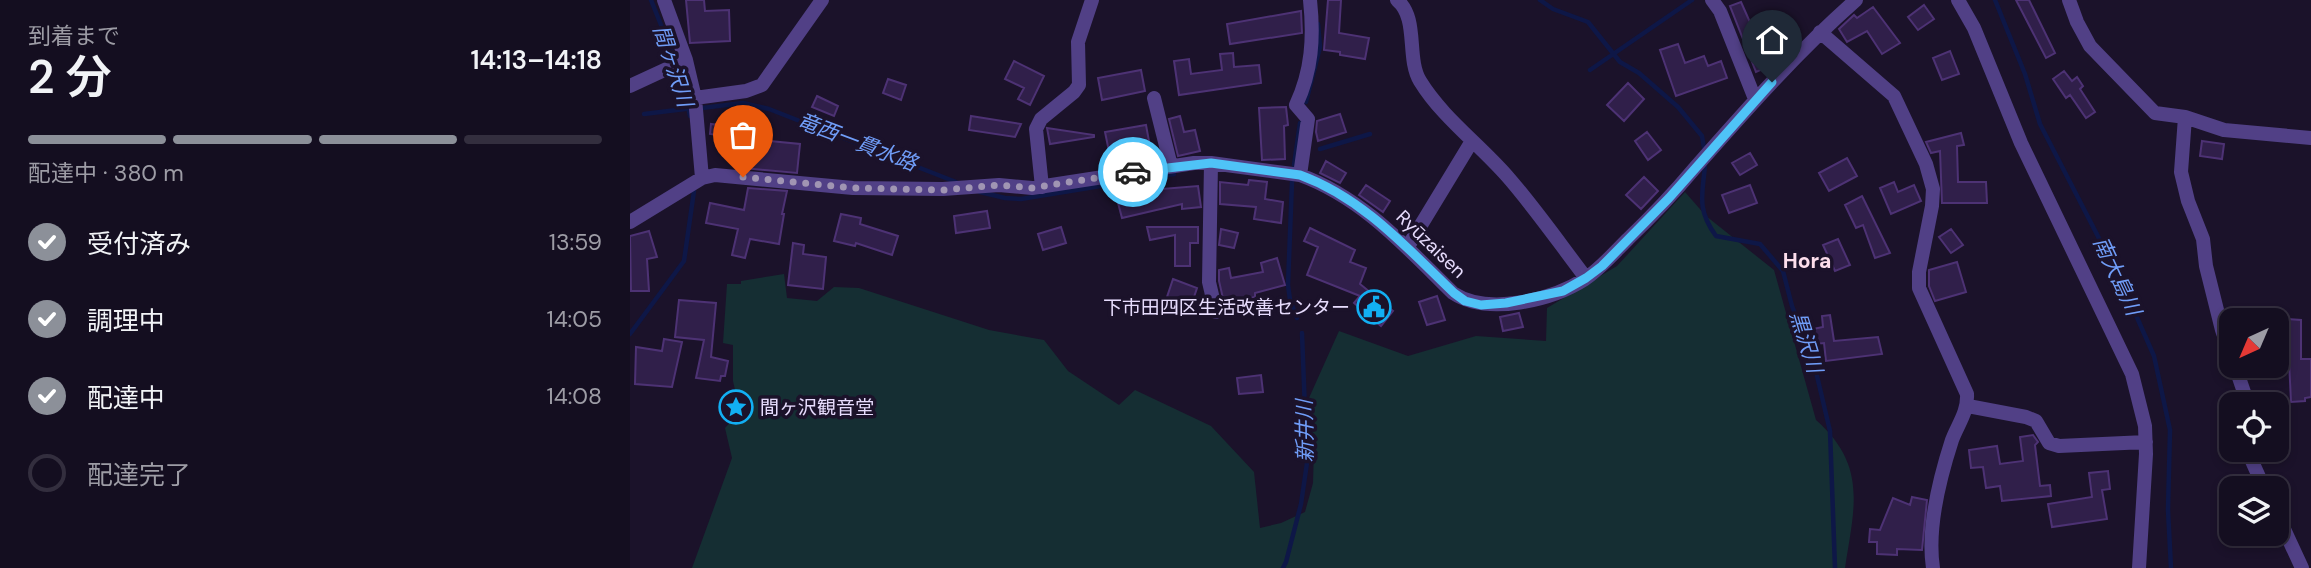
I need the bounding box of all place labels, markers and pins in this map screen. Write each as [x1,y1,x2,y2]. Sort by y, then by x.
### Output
pin [1742,10,1802,82]
pin [713,105,773,177]
public building icon: 下市田四区生活改善センター [1355,288,1393,326]
place label: 下市田四区生活改善センター [1103,295,1350,320]
place icon: 間ヶ沢観音堂 [717,388,755,426]
place label: 間ヶ沢観音堂 [760,395,874,420]

